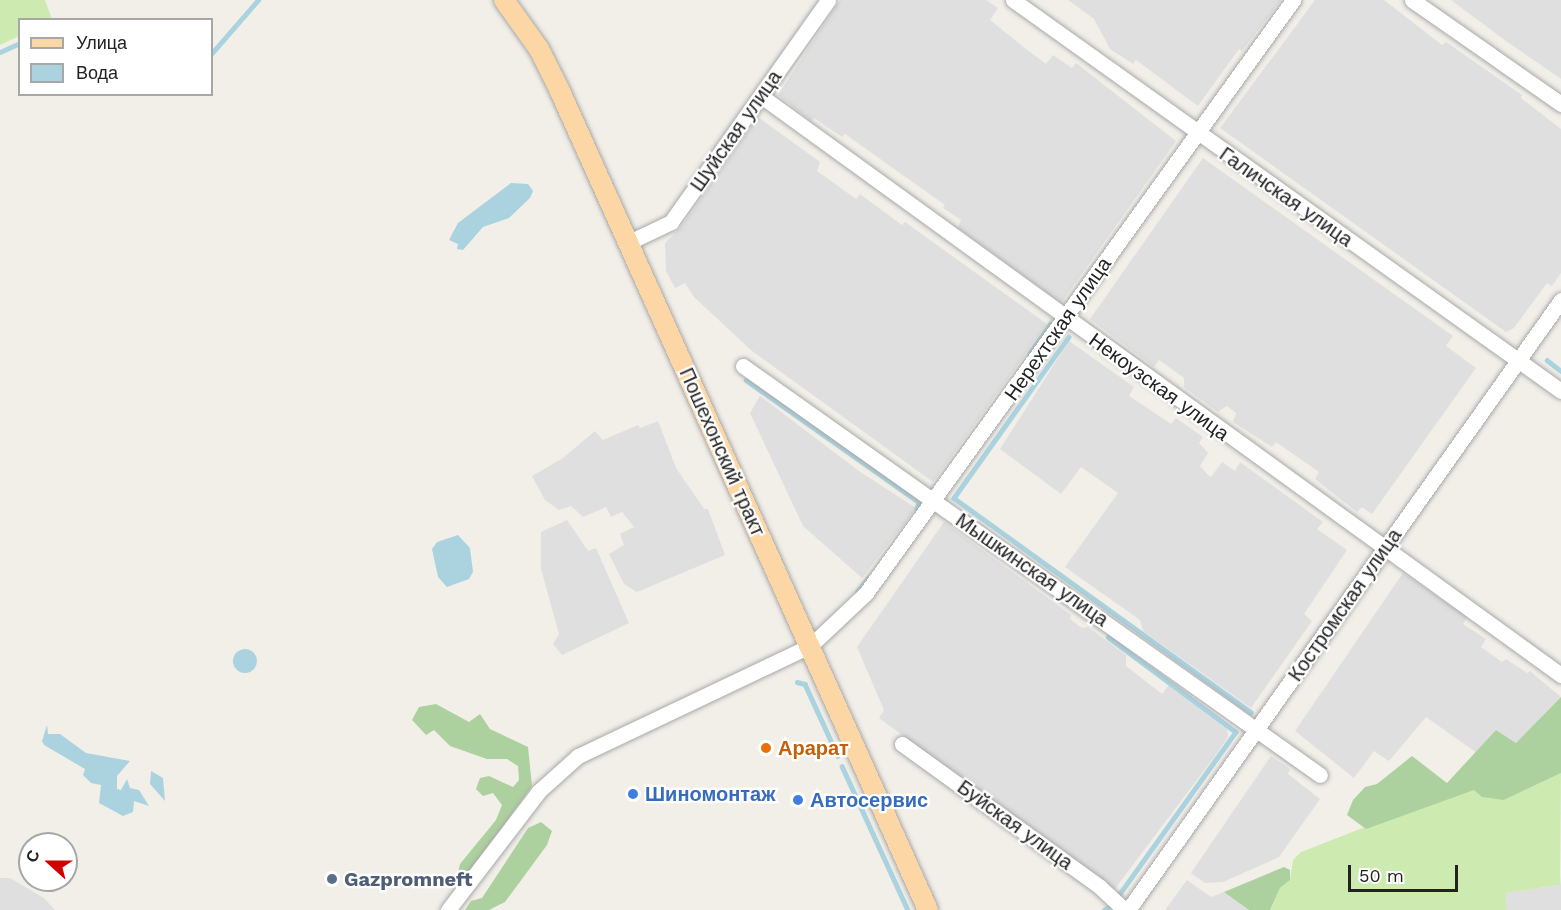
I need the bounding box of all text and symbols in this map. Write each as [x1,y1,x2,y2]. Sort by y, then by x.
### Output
legend [18,18,213,96]
text: Улица [76,32,127,53]
text: Вода [76,62,118,83]
street label: Шуйская улица [685,66,787,196]
street label: Галичская улица [1215,142,1357,252]
street label: Нерехтская улица [1000,253,1116,405]
street label: Некоузская улица [1084,328,1234,446]
street label: Пошехонский тракт [674,364,770,540]
street label: Мышкинская улица [951,508,1113,632]
street label: Костромская улица [1283,524,1407,686]
place label: Арарат [778,736,849,760]
marker: Арарат [759,741,773,755]
street label: Буйская улица [953,775,1077,875]
place label: Шиномонтаж [645,782,775,806]
marker: Шиномонтаж [626,787,640,801]
place label: Автосервис [810,788,928,812]
marker: Автосервис [791,793,805,807]
north arrow [18,832,78,892]
text: С [22,847,44,865]
scale bar [1351,853,1460,891]
text: 50 m [1359,865,1404,886]
place label: Gazpromneft [344,867,472,891]
marker: Gazpromneft [325,872,339,886]

